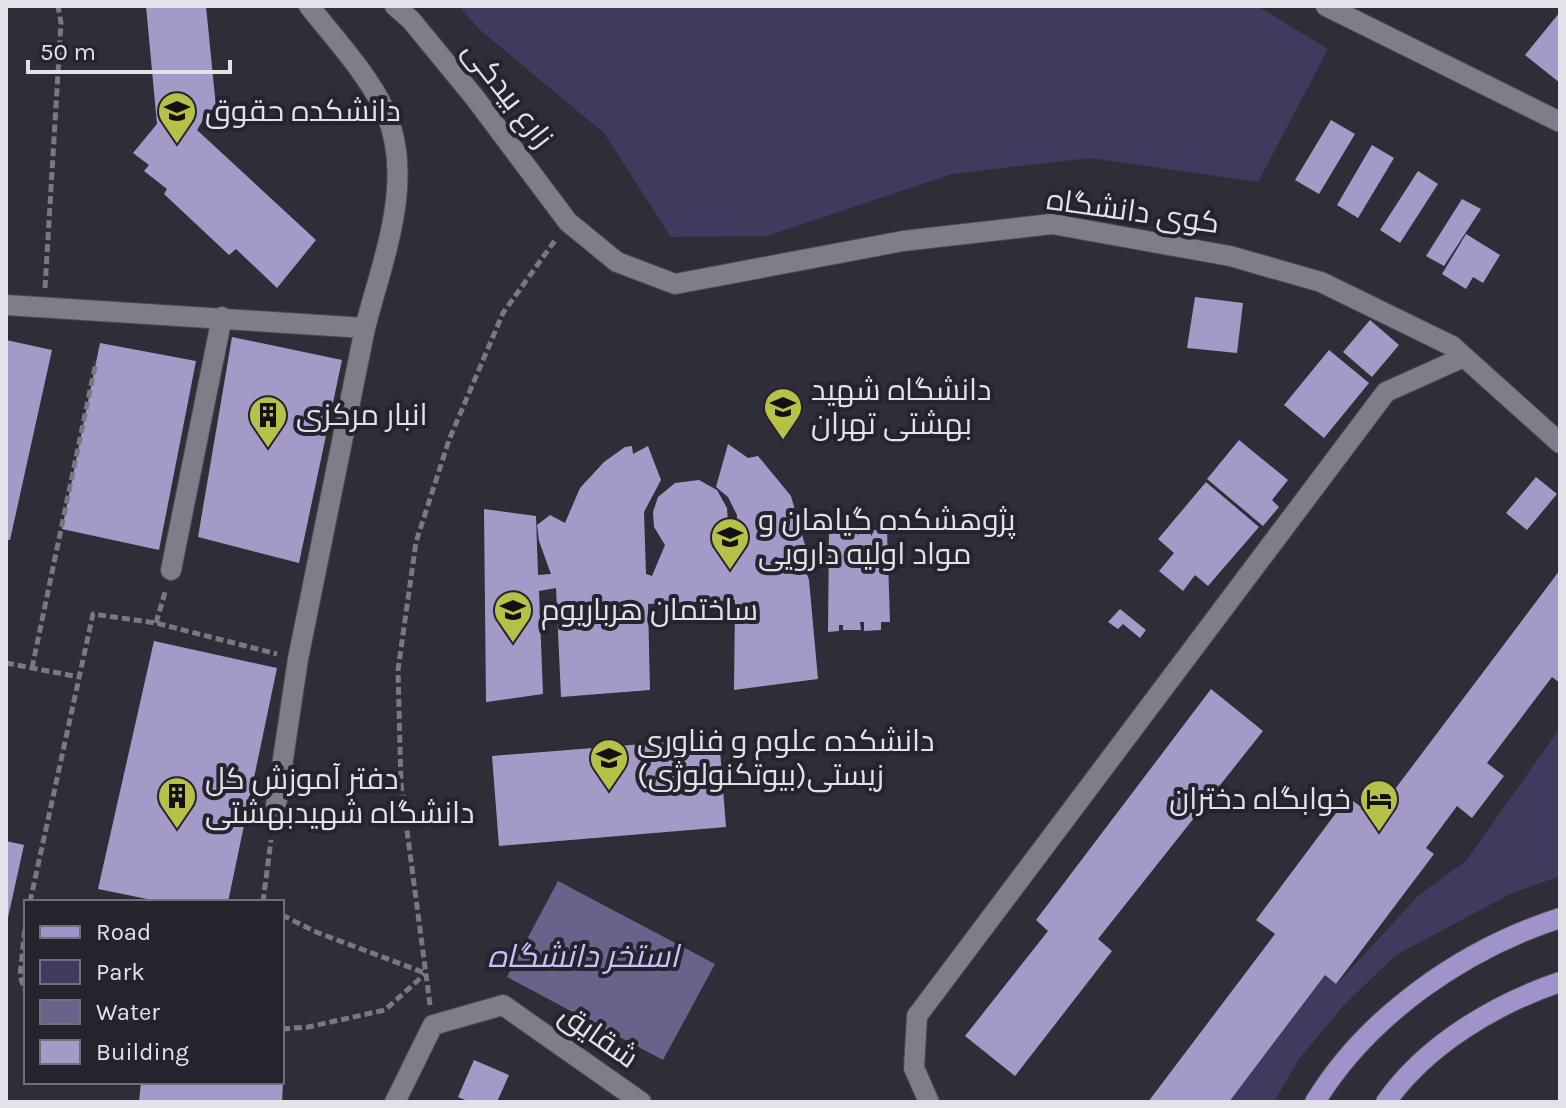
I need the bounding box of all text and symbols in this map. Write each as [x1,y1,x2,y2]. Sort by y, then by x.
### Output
scale bar [28,24,230,74]
street label: زارع بیدکی [454,33,561,156]
text: 50 m [40,38,96,66]
school or university icon: دانشکده حقوق [156,90,198,145]
place label: دانشکده حقوق [205,93,401,129]
street label: کوی دانشگاه [1044,181,1222,241]
place label: دانشگاه شهید بهشتی تهران [811,372,992,442]
school or university icon: دانشگاه شهید بهشتی تهران [762,386,804,441]
building icon: انبار مرکزی [247,394,289,449]
place label: انبار مرکزی [296,397,428,433]
place label: پژوهشکده گیاهان و مواد اولیه دارویی [758,502,1016,572]
school or university icon: پژوهشکده گیاهان و مواد اولیه دارویی [709,516,751,571]
school or university icon: ساختمان هرباریوم [492,589,534,644]
place label: ساختمان هرباریوم [541,592,758,630]
place label: دانشکده علوم و فناوری زیستی(بیوتکنولوژی) [637,723,935,793]
school or university icon: دانشکده علوم و فناوری زیستی(بیوتکنولوژی) [588,737,630,792]
place label: دفتر آموزش کل دانشگاه شهیدبهشتی [205,761,475,831]
building icon: دفتر آموزش کل دانشگاه شهیدبهشتی [156,775,198,830]
hotel icon: خوابگاه دختران [1358,778,1400,833]
place label: خوابگاه دختران [1169,781,1351,817]
legend [24,900,284,1084]
text: Road [96,918,151,946]
water label: استخر دانشگاه [487,938,682,975]
text: Park [96,958,145,986]
street label: شقایق [553,996,645,1076]
text: Water [96,998,160,1026]
text: Building [96,1038,189,1066]

